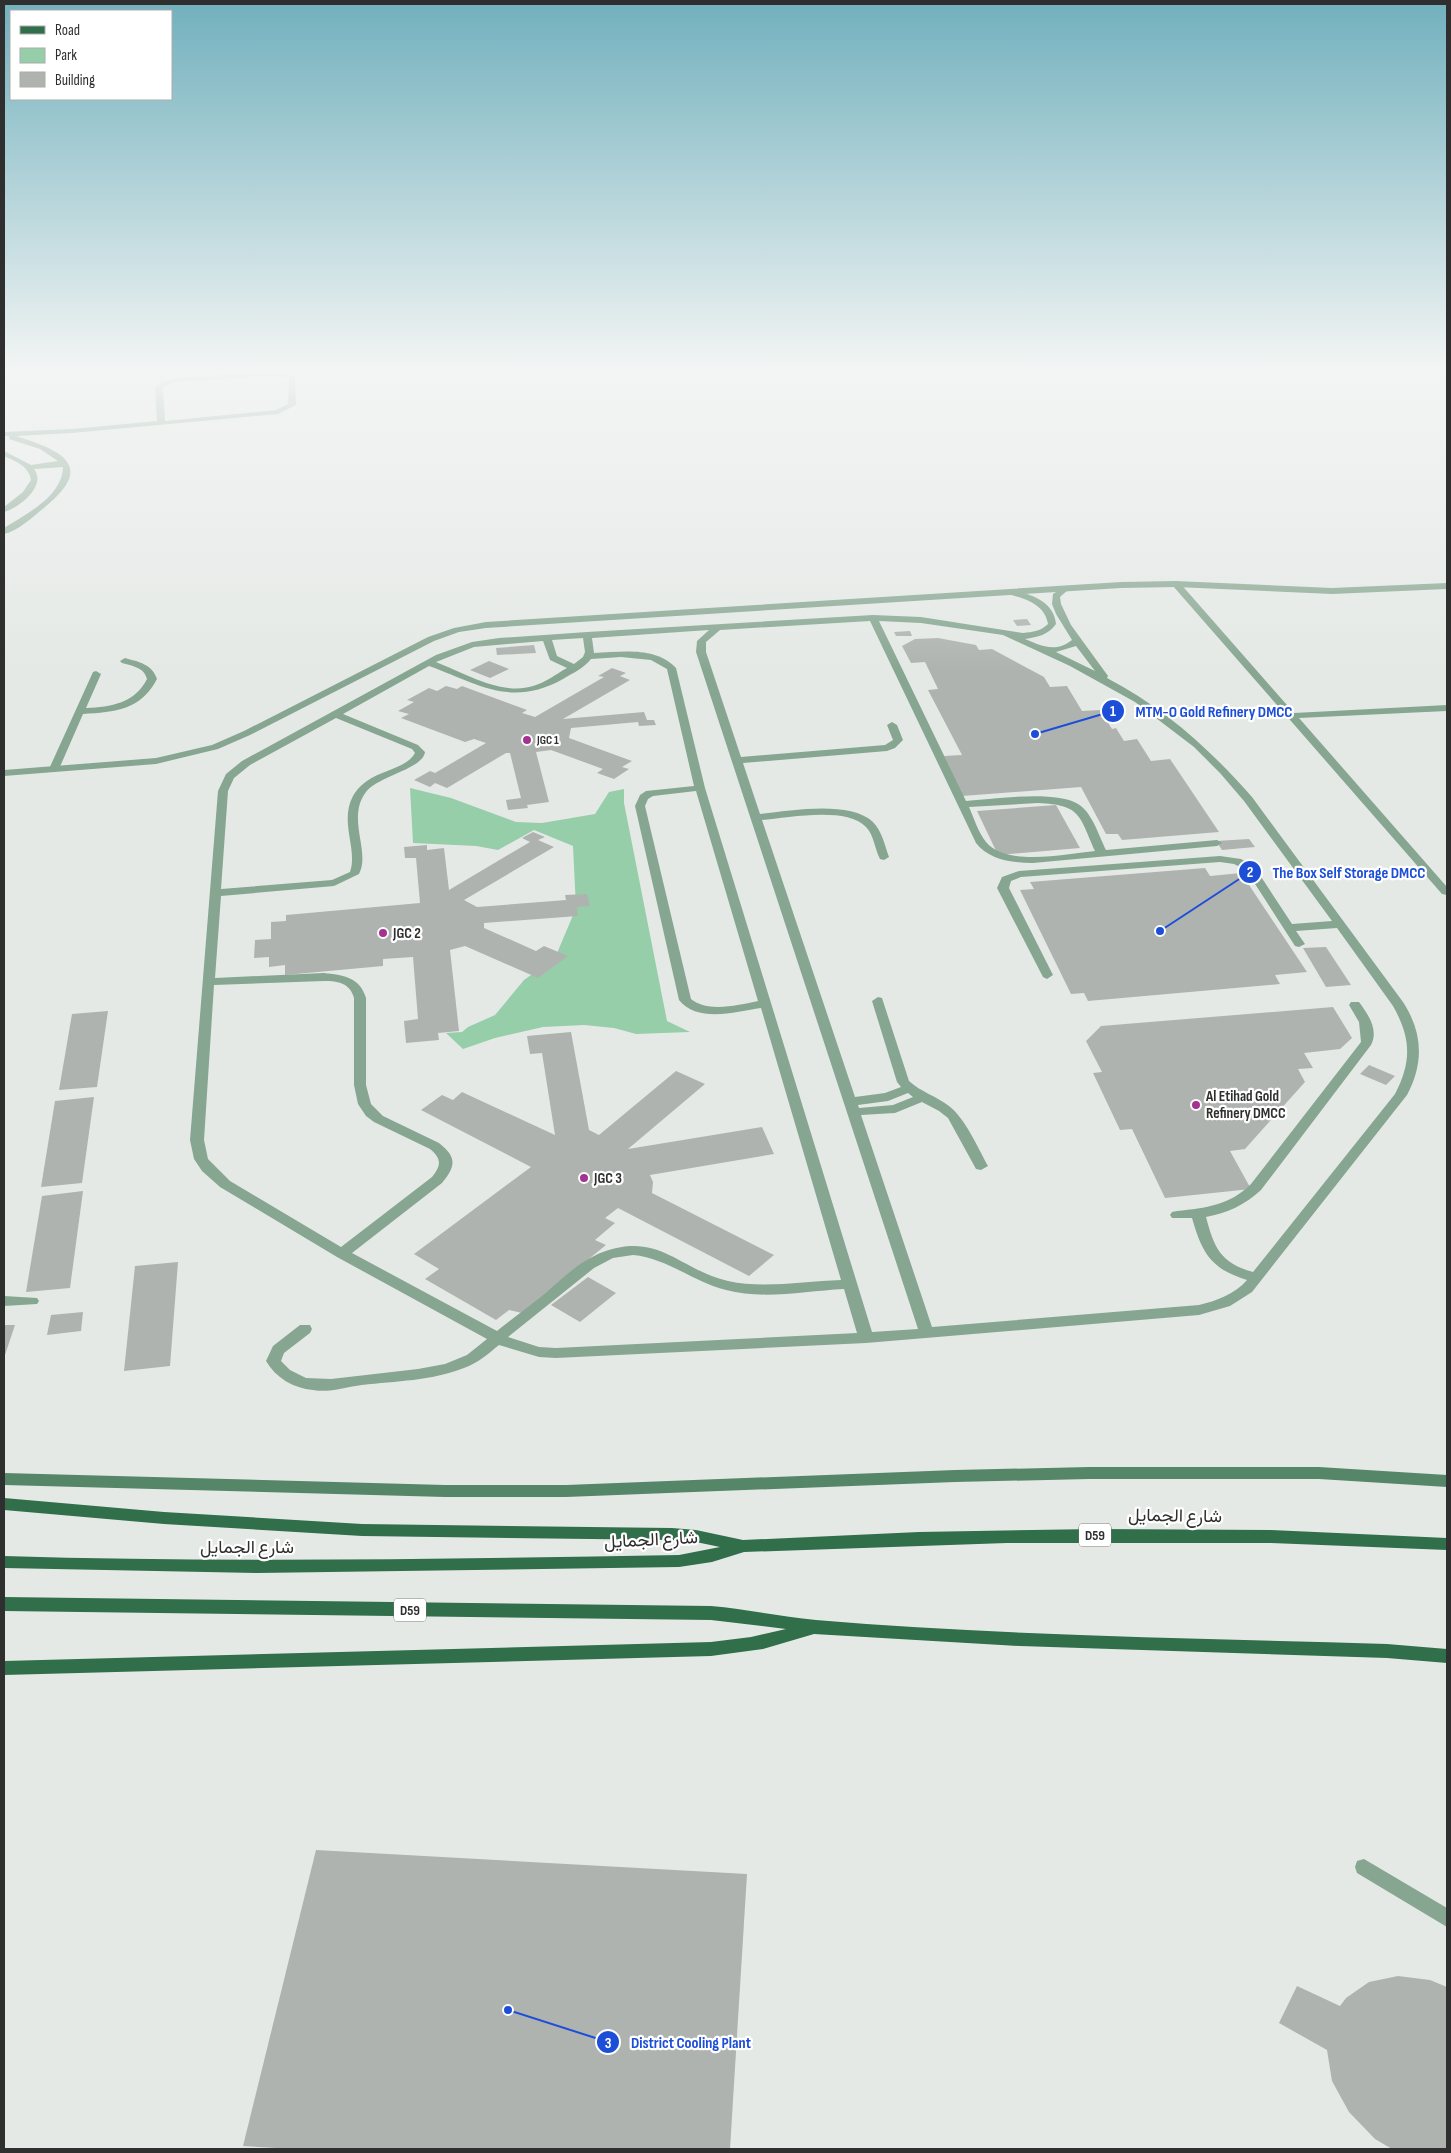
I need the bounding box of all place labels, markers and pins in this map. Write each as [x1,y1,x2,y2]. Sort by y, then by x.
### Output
callout: MTM-O Gold Refinery DMCC [1100,695,1303,726]
place label: JGC 1 [536,733,559,748]
marker: JGC 1 [521,734,533,746]
callout: The Box Self Storage DMCC [1238,857,1436,888]
place label: JGC 2 [392,924,421,943]
marker: JGC 2 [377,927,389,939]
place label: Al Etihad Gold Refinery DMCC [1205,1087,1286,1123]
marker: Al Etihad Gold Refinery DMCC [1190,1099,1202,1111]
place label: JGC 3 [593,1169,622,1188]
marker: JGC 3 [578,1172,590,1184]
callout: District Cooling Plant [596,2027,761,2058]

